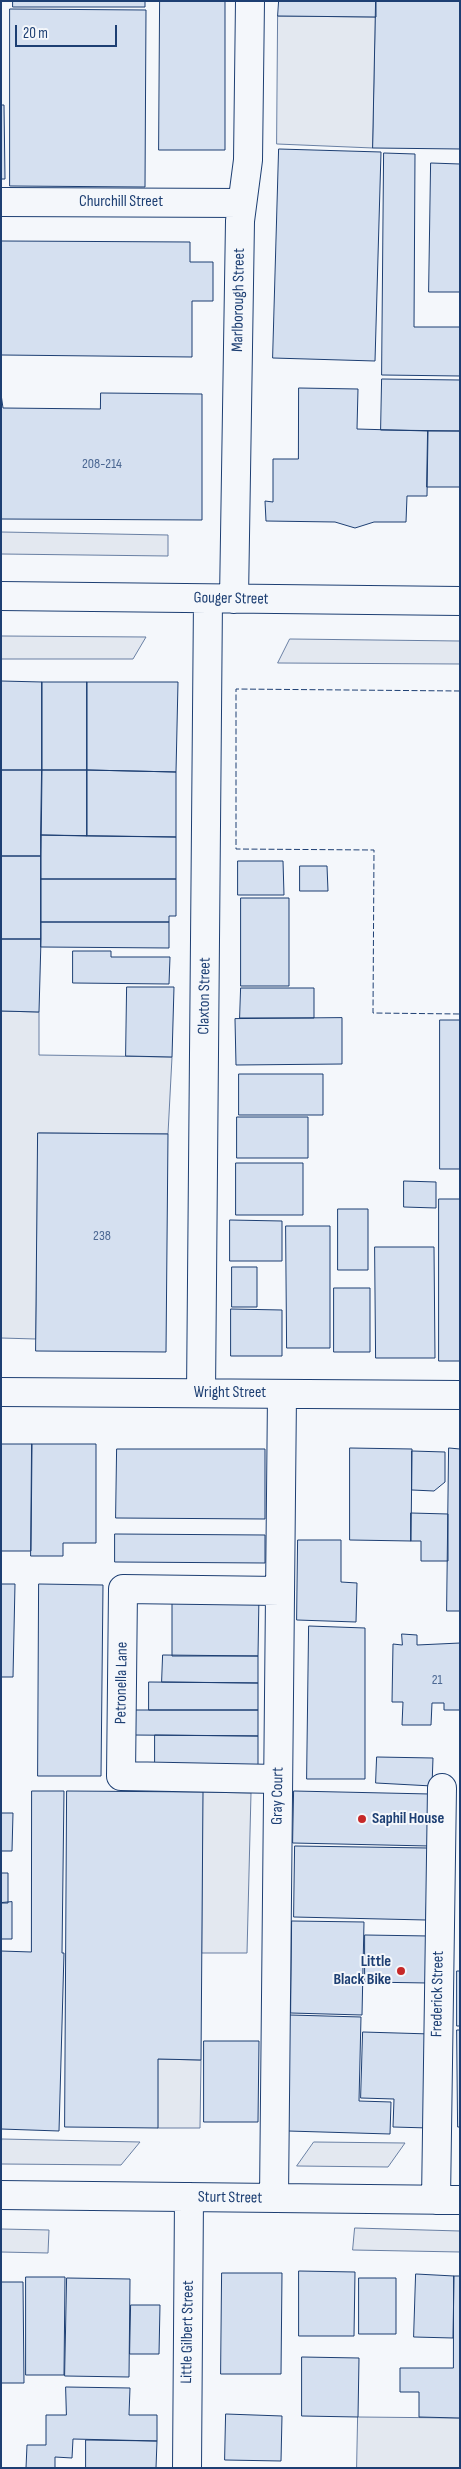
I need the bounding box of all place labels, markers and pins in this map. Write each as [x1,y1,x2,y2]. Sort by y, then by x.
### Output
place label: Saphil House [372,1809,444,1829]
marker: Saphil House [356,1813,368,1825]
place label: Little Black Bike [333,1952,391,1990]
marker: Little Black Bike [395,1965,407,1977]

